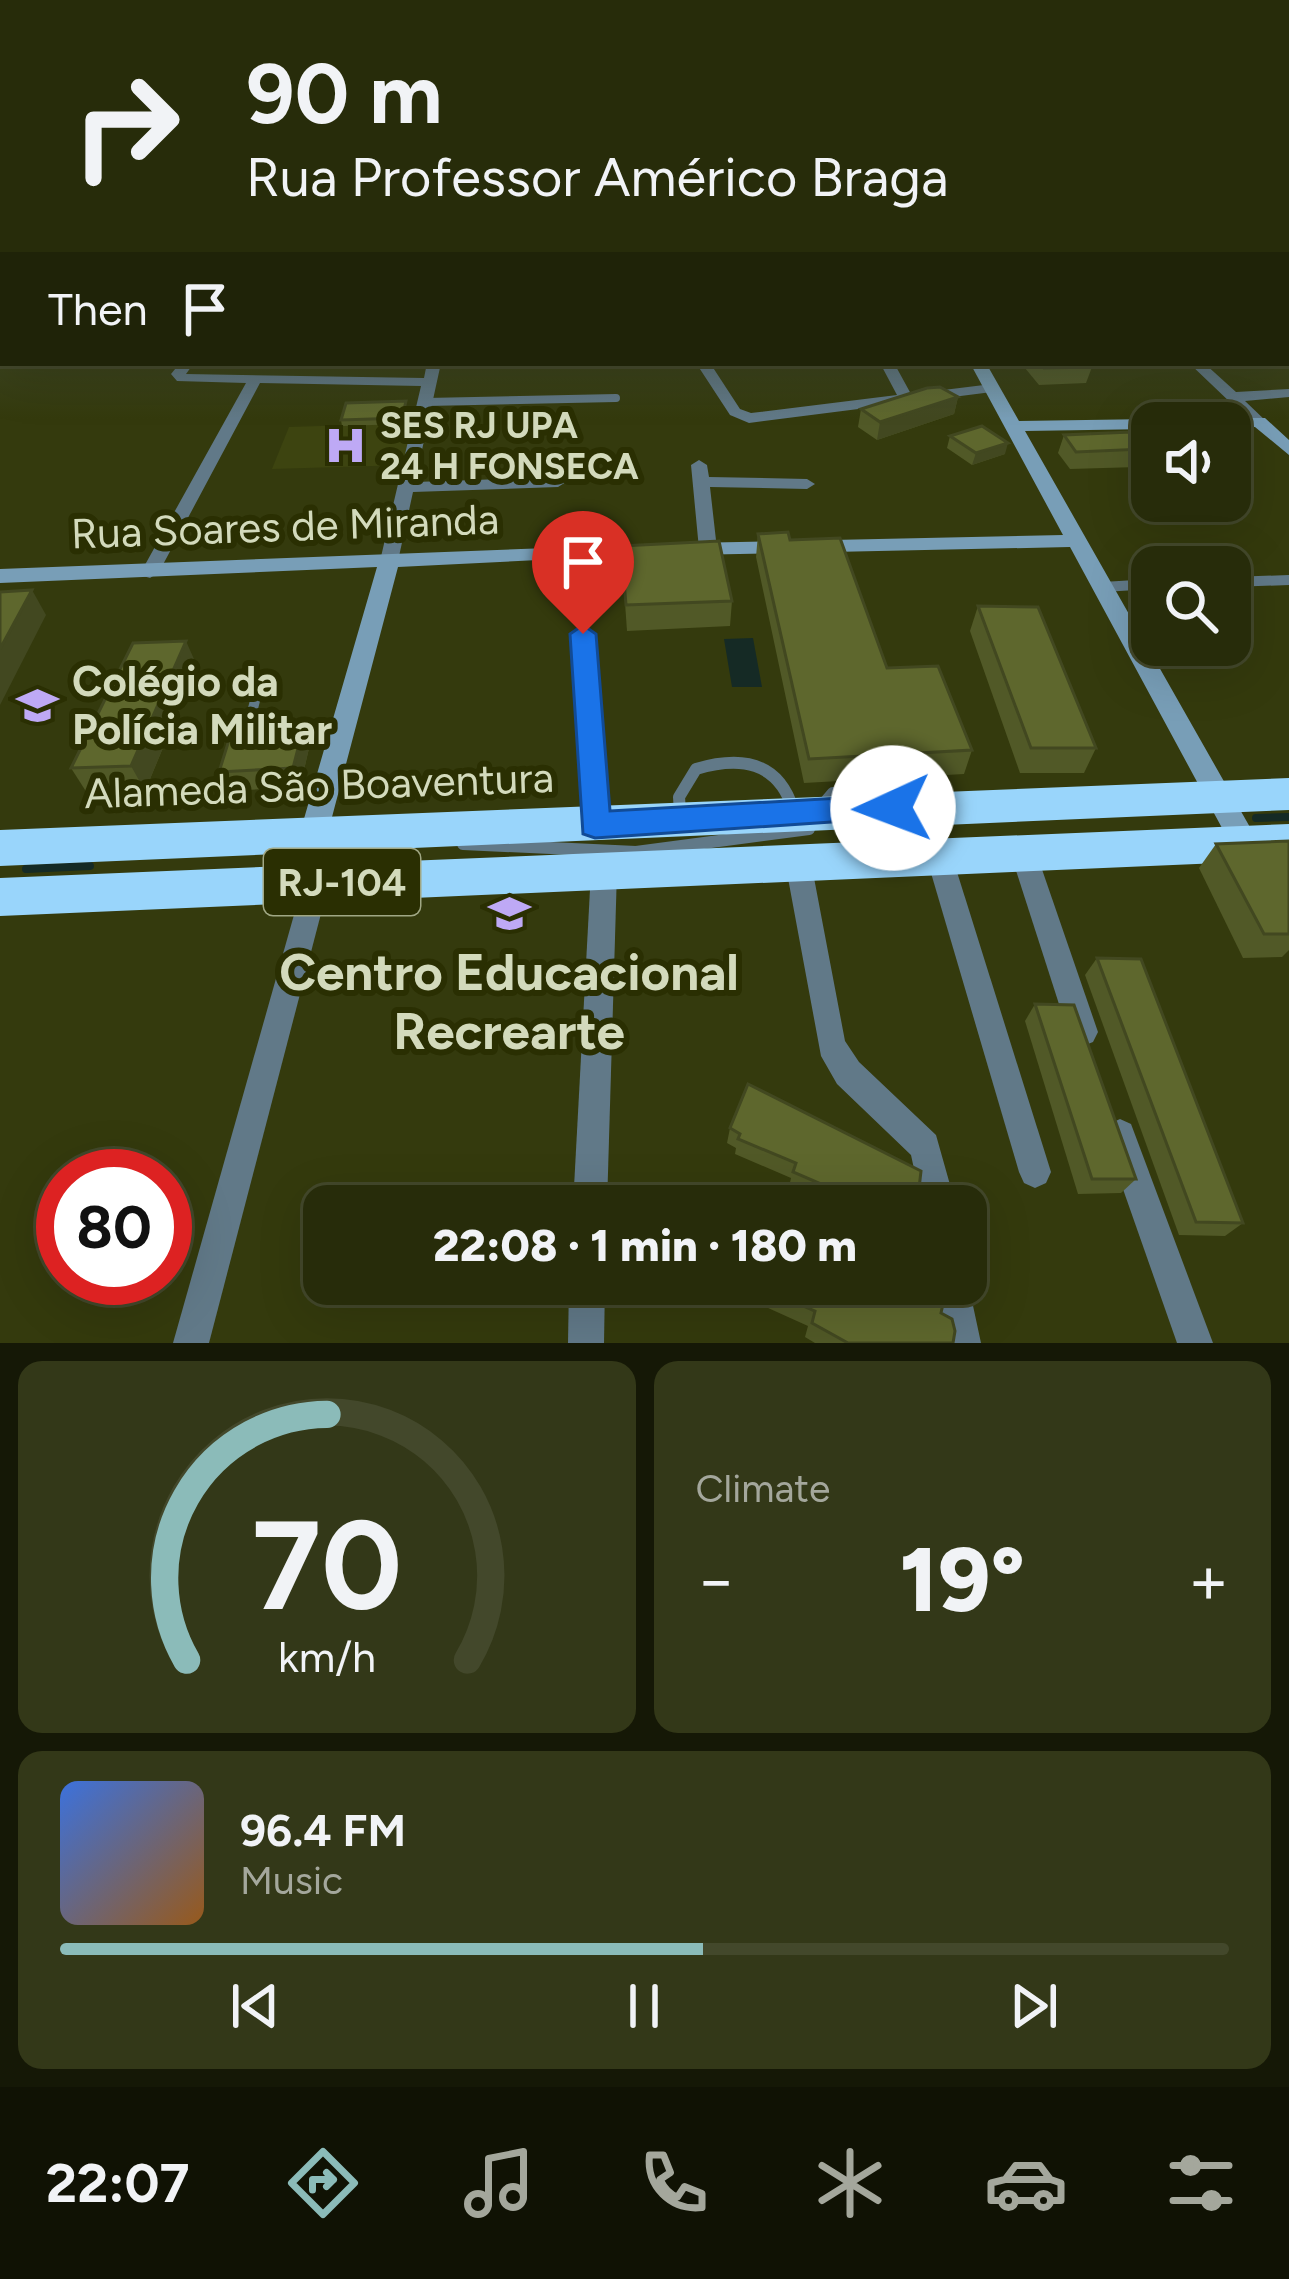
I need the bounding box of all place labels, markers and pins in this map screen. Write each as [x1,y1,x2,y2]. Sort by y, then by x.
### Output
place label: SES RJ UPA 24 H FONSECA [380,404,639,488]
hospital icon: SES RJ UPA 24 H FONSECA [323,423,369,469]
pin [532,511,634,634]
place label: Colégio da Polícia Militar [72,656,332,755]
school or university icon: Colégio da Polícia Militar [15,682,61,728]
school or university icon: Centro Educacional Recrearte [486,890,532,936]
place label: Centro Educacional Recrearte [279,942,739,1062]

